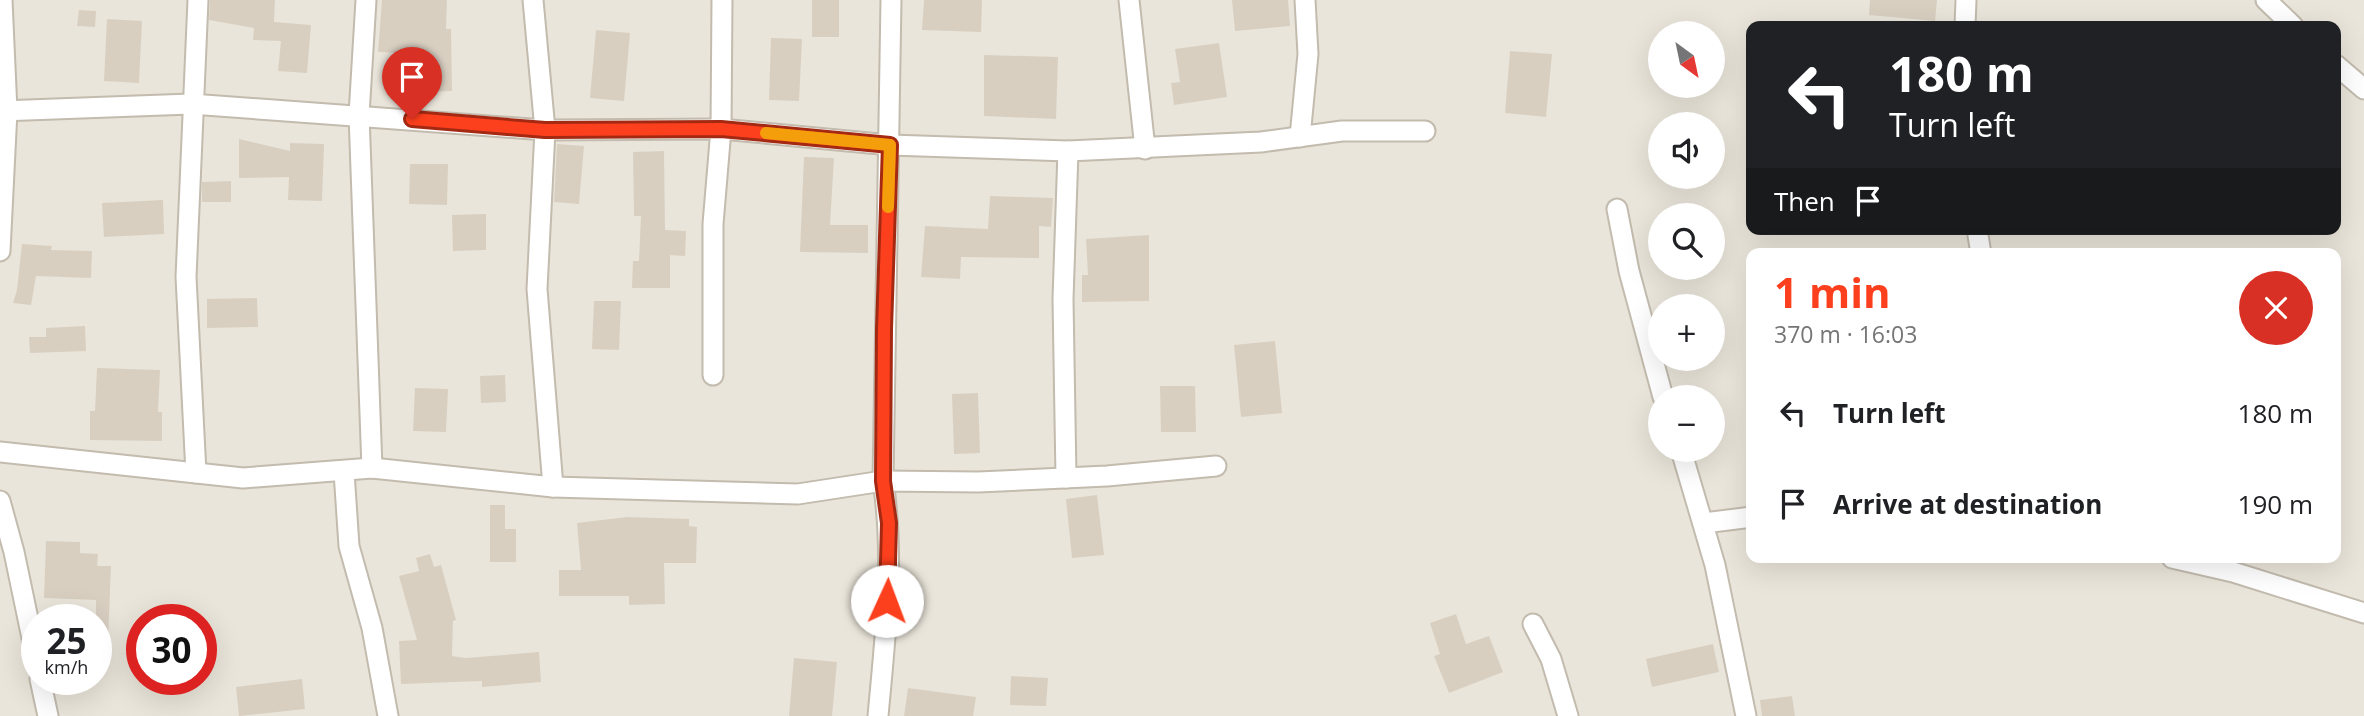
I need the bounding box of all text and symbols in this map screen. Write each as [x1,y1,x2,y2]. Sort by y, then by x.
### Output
north arrow [1648,21,1726,98]
map controls [1648,21,1725,462]
text: 180 m [1889,40,2034,106]
pin [382,47,442,119]
icon: left [1774,49,1865,140]
icon: arrive [393,58,431,96]
text: Turn left [1889,103,2015,146]
button: sound [1648,112,1725,189]
icon: arrive [1849,182,1887,220]
text: Then [1774,183,1835,219]
button: search [1648,203,1725,280]
text: 1 min [1774,263,1891,320]
button: close [2239,271,2313,345]
button: + [1648,294,1725,371]
text: 370 m · 16:03 [1774,318,1917,350]
button: − [1648,385,1725,462]
icon: left [1774,394,1812,432]
text: Turn left [1833,395,1945,431]
text: 180 m [2238,395,2313,431]
icon: arrive [1774,485,1812,523]
text: Arrive at destination [1833,486,2102,522]
text: 190 m [2238,486,2313,522]
position arrow [850,564,924,638]
speed limit sign: 30 [126,604,217,695]
text: 25 [46,617,87,664]
text: km/h [45,655,88,679]

